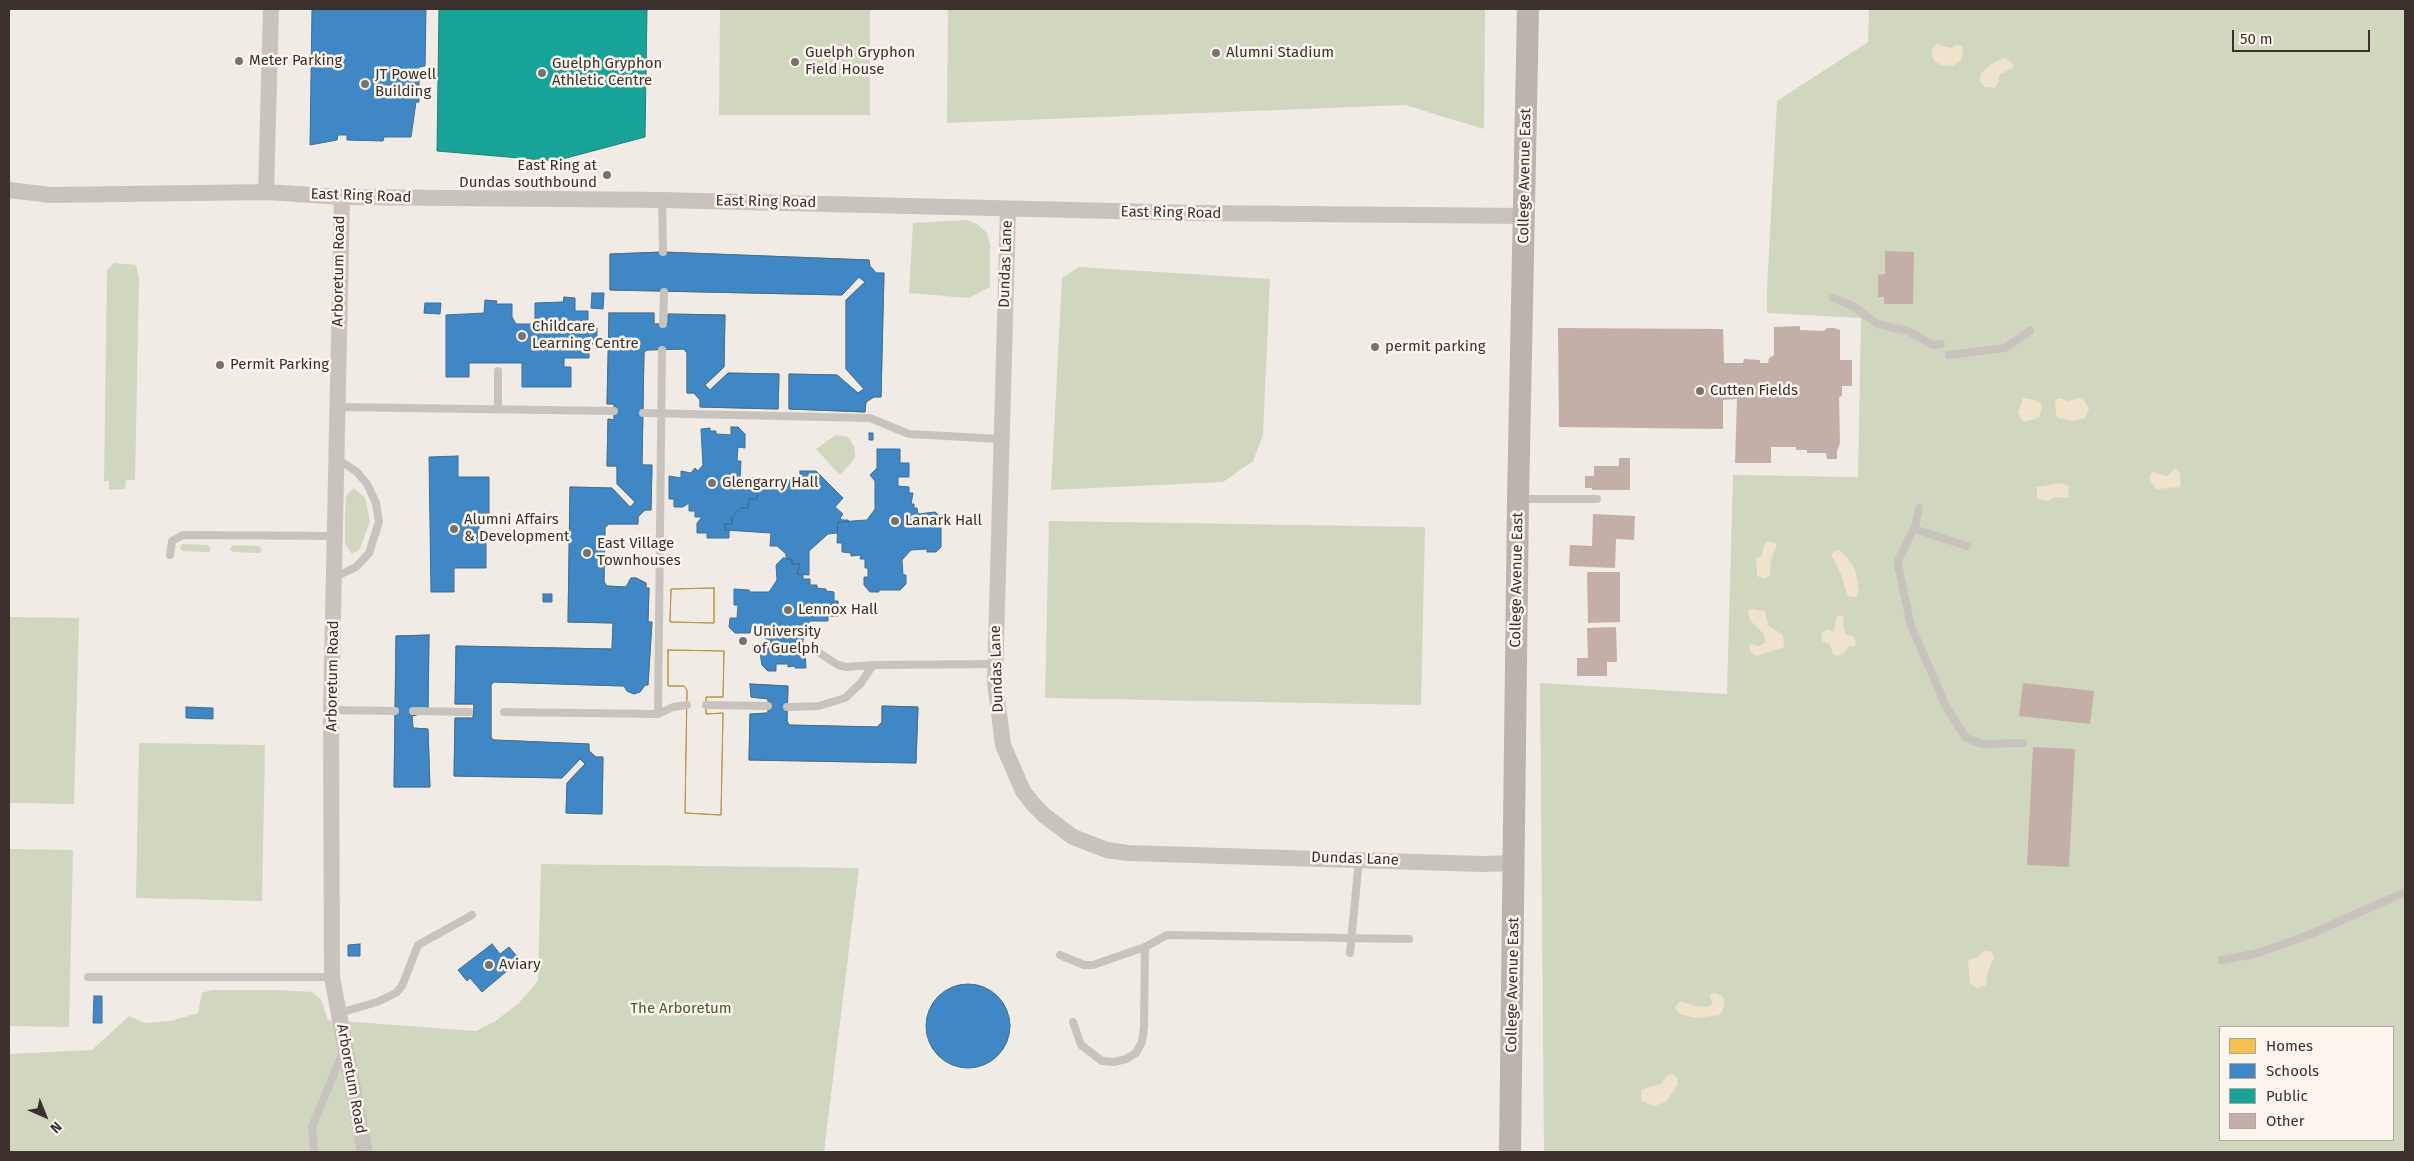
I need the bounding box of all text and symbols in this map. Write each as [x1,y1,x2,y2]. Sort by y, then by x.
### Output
scale bar [2234,20,2372,52]
text: 50 m [2240,30,2273,48]
place label: Guelph Gryphon Field House [805,44,915,79]
place label: Alumni Stadium [1226,44,1334,62]
marker: Alumni Stadium [1210,47,1222,59]
place label: Meter Parking [249,52,342,70]
marker: Meter Parking [233,55,245,67]
place label: Guelph Gryphon Athletic Centre [552,55,662,90]
marker: Guelph Gryphon Field House [789,56,801,68]
place label: JT Powell Building [375,66,436,101]
marker: Guelph Gryphon Athletic Centre [536,67,548,79]
marker: JT Powell Building [359,78,371,90]
street label: College Avenue East [1515,108,1535,244]
place label: East Ring at Dundas southbound [459,157,597,192]
marker: East Ring at Dundas southbound [601,169,613,181]
street label: East Ring Road [310,185,412,207]
street label: East Ring Road [715,192,817,212]
street label: East Ring Road [1120,203,1222,223]
street label: Arboretum Road [329,215,349,327]
street label: Dundas Lane [995,220,1017,308]
place label: Childcare Learning Centre [532,318,639,353]
marker: Childcare Learning Centre [516,330,528,342]
place label: permit parking [1385,338,1486,356]
marker: permit parking [1369,341,1381,353]
place label: Permit Parking [230,356,329,374]
marker: Permit Parking [214,359,226,371]
place label: Cutten Fields [1710,382,1798,400]
marker: Cutten Fields [1694,385,1706,397]
place label: Glengarry Hall [722,474,818,492]
marker: Glengarry Hall [706,477,718,489]
place label: Alumni Affairs & Development [464,511,569,546]
place label: Lanark Hall [905,512,982,530]
street label: College Avenue East [1507,512,1527,648]
marker: Lanark Hall [889,515,901,527]
marker: Alumni Affairs & Development [448,523,460,535]
place label: East Village Townhouses [597,535,681,570]
marker: East Village Townhouses [581,547,593,559]
place label: Lennox Hall [798,601,878,619]
marker: Lennox Hall [782,604,794,616]
street label: Arboretum Road [323,620,343,732]
place label: University of Guelph [753,623,821,658]
street label: Dundas Lane [986,625,1008,713]
marker: University of Guelph [737,635,749,647]
street label: Dundas Lane [1311,848,1399,870]
street label: College Avenue East [1503,917,1523,1053]
place label: Aviary [499,956,541,974]
marker: Aviary [483,959,495,971]
park label: The Arboretum [630,1000,732,1018]
street label: Arboretum Road [332,1023,370,1135]
legend [2219,1026,2394,1141]
text: Homes [2266,1037,2313,1055]
text: Schools [2266,1062,2319,1080]
text: Public [2266,1087,2308,1105]
north arrow [20,1091,70,1141]
text: Other [2266,1112,2305,1130]
text: N [47,1118,65,1136]

